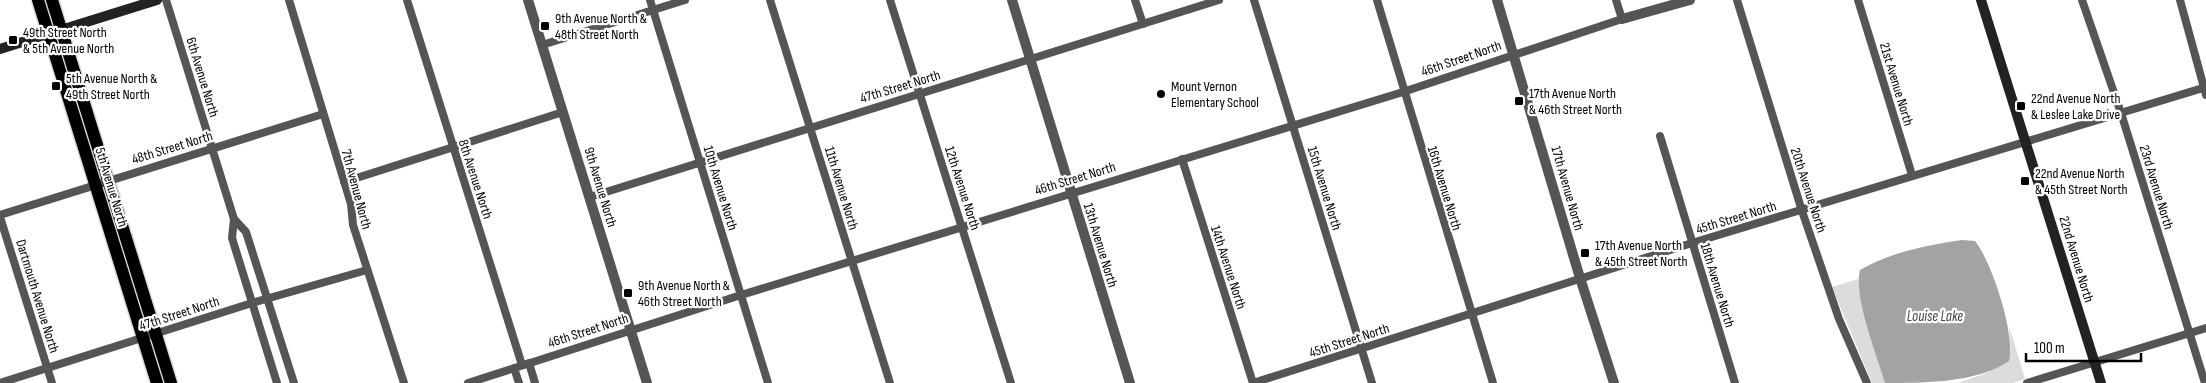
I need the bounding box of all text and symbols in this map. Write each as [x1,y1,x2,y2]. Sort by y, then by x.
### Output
place label: 9th Avenue North & 48th Street North [555,10,647,43]
marker: 9th Avenue North & 48th Street North [539,20,551,32]
place label: 49th Street North & 5th Avenue North [23,24,114,57]
marker: 49th Street North & 5th Avenue North [7,34,19,46]
street label: 6th Avenue North [182,35,223,119]
street label: 46th Street North [1419,37,1503,80]
street label: 21st Avenue North [1876,40,1917,128]
street label: 47th Street North [858,66,942,107]
place label: 5th Avenue North & 49th Street North [66,70,157,103]
place label: Mount Vernon Elementary School [1171,78,1259,111]
marker: 5th Avenue North & 49th Street North [50,80,62,92]
place label: 17th Avenue North & 46th Street North [1529,85,1622,118]
marker: Mount Vernon Elementary School [1155,88,1167,100]
place label: 22nd Avenue North & Leslee Lake Drive [2031,90,2120,123]
marker: 17th Avenue North & 46th Street North [1513,95,1525,107]
marker: 22nd Avenue North & Leslee Lake Drive [2015,100,2027,112]
street label: 48th Street North [130,127,215,168]
street label: 8th Avenue North [455,137,496,221]
street label: 23rd Avenue North [2136,143,2177,231]
street label: 10th Avenue North [700,144,741,232]
street label: 12th Avenue North [941,144,984,232]
street label: 15th Avenue North [1304,144,1345,232]
street label: 16th Avenue North [1424,144,1465,232]
street label: 17th Avenue North [1547,144,1588,232]
street label: 5th Avenue North [91,145,132,229]
street label: 9th Avenue North [580,145,621,229]
street label: 11th Avenue North [821,145,862,232]
street label: 20th Avenue North [1787,146,1830,235]
street label: 7th Avenue North [338,147,375,231]
street label: 46th Street North [1033,158,1118,199]
place label: 22nd Avenue North & 45th Street North [2035,165,2127,198]
marker: 22nd Avenue North & 45th Street North [2019,175,2031,187]
street label: 45th Street North [1694,197,1778,238]
street label: 13th Avenue North [1080,201,1121,289]
street label: 22nd Avenue North [2055,214,2098,304]
street label: 14th Avenue North [1207,223,1250,311]
street label: Dartmouth Avenue North [12,237,63,355]
place label: 17th Avenue North & 45th Street North [1595,237,1687,270]
street label: 18th Avenue North [1697,241,1738,329]
marker: 17th Avenue North & 45th Street North [1579,247,1591,259]
place label: 9th Avenue North & 46th Street North [638,277,730,310]
marker: 9th Avenue North & 46th Street North [622,287,634,299]
street label: 47th Street North [137,293,221,334]
water label: Louise Lake [1907,307,1963,326]
street label: 46th Street North [546,309,631,351]
street label: 45th Street North [1307,320,1391,361]
scale bar [2026,330,2141,362]
text: 100 m [2034,339,2065,358]

